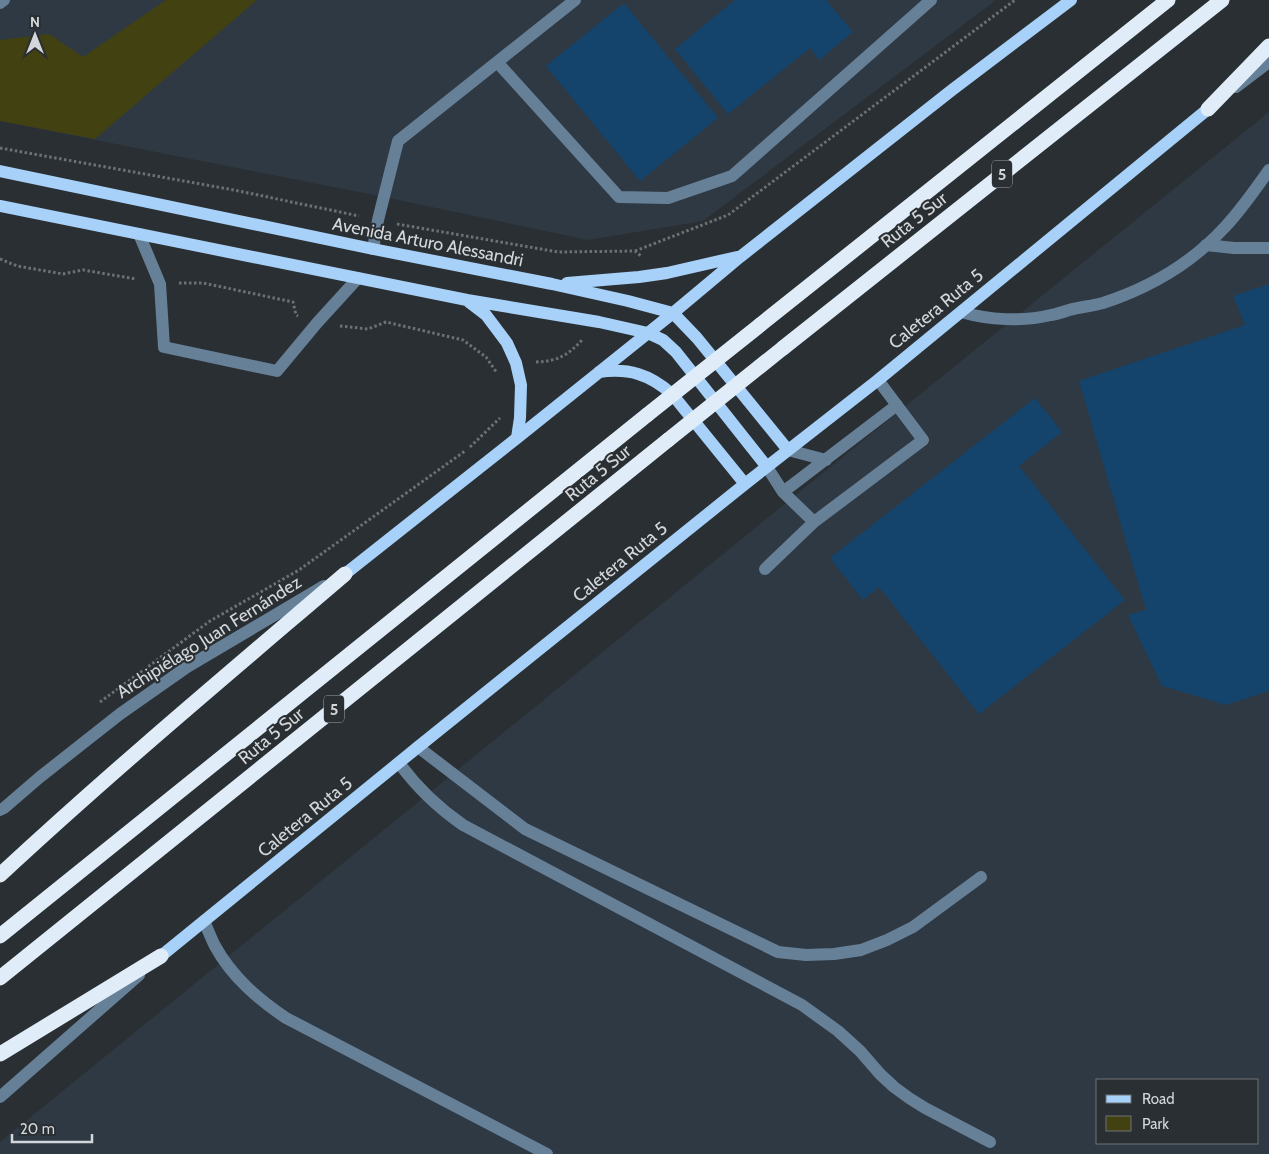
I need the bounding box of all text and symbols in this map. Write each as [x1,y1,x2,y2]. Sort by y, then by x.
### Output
north arrow [10,10,60,60]
text: N [30,13,40,31]
road number: 5 [992,160,1012,188]
street label: Ruta 5 Sur [876,187,952,253]
street label: Avenida Arturo Alessandri [331,213,525,271]
street label: Caletera Ruta 5 [884,264,988,354]
street label: Ruta 5 Sur [561,440,636,506]
street label: Caletera Ruta 5 [568,517,672,607]
street label: Archipiélago Juan Fernández [113,571,306,703]
road number: 5 [324,696,344,722]
street label: Ruta 5 Sur [234,703,309,769]
street label: Caletera Ruta 5 [253,772,357,862]
legend [1096,1079,1259,1144]
text: Road [1142,1090,1175,1108]
scale bar [12,1112,92,1144]
text: Park [1142,1115,1169,1133]
text: 20 m [20,1120,55,1138]

